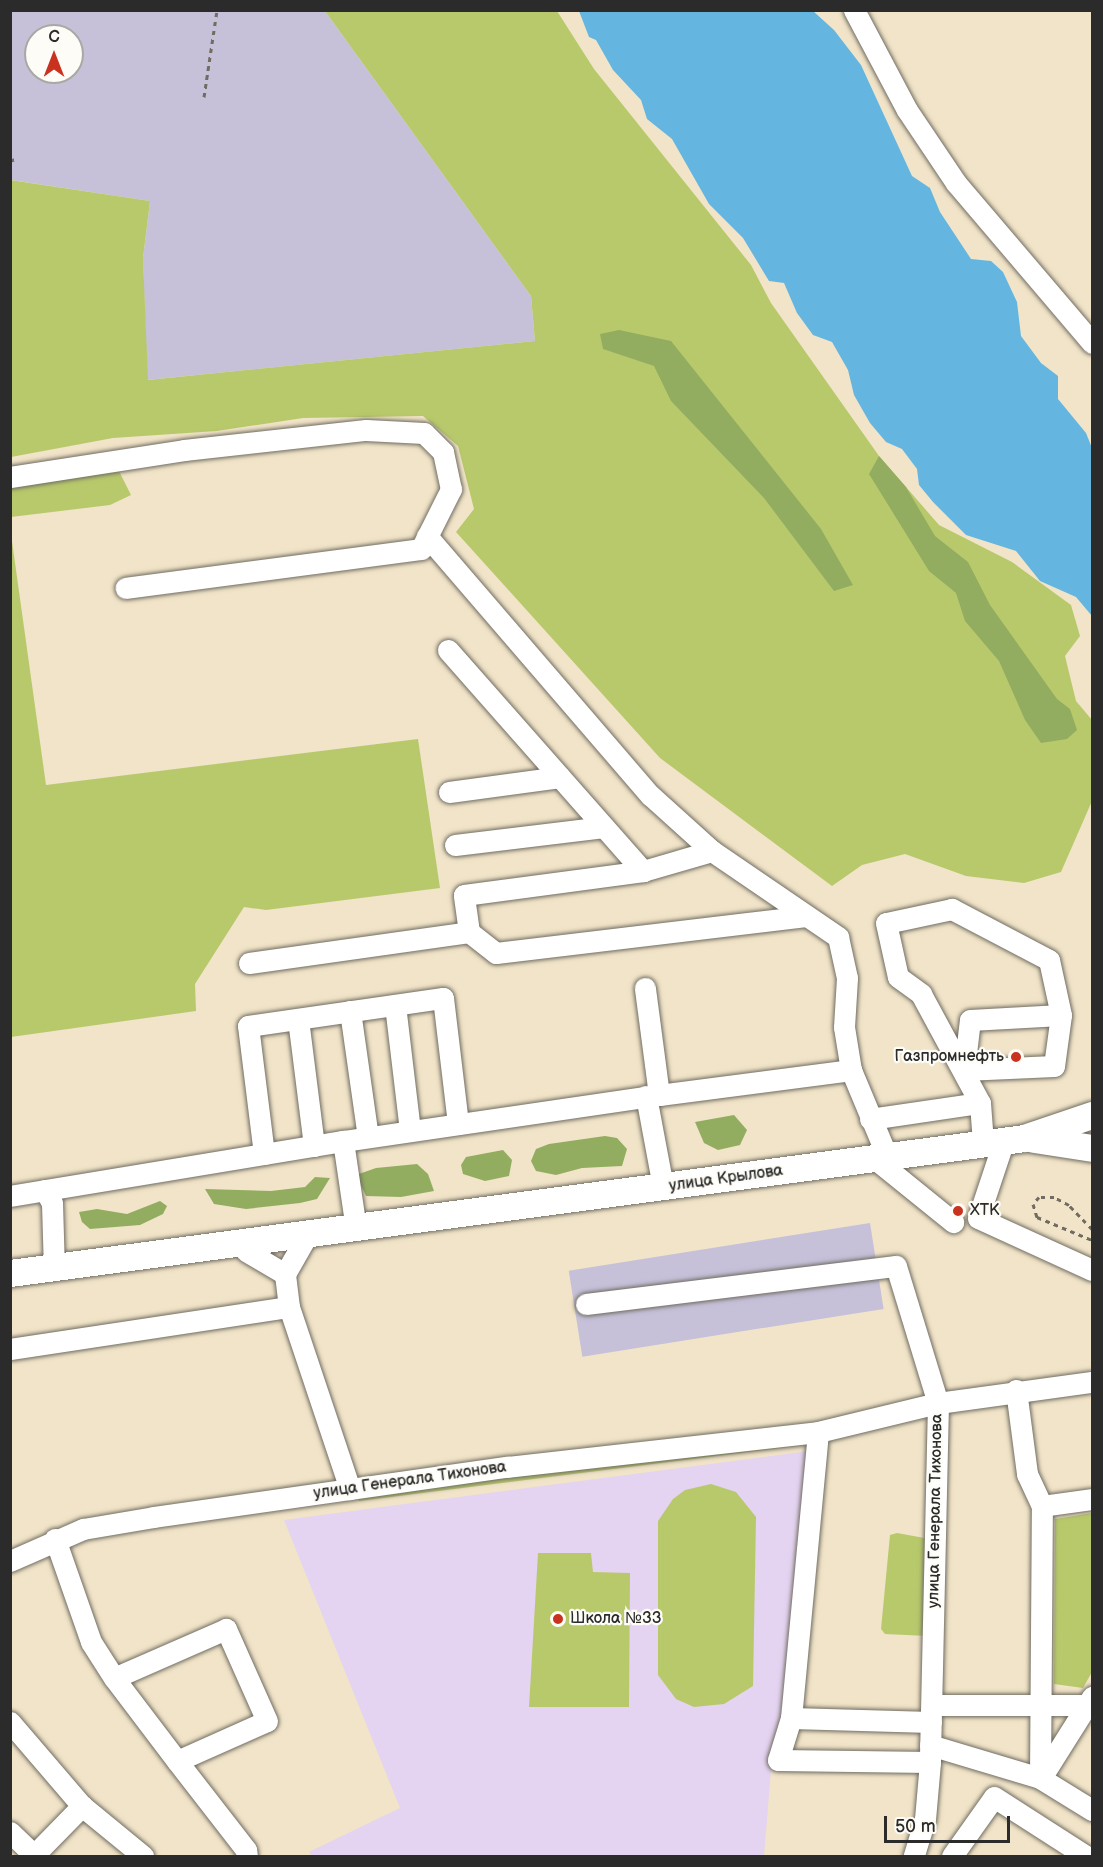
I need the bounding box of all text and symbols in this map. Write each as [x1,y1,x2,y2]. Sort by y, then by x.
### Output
north arrow [24,24,84,84]
text: С [48,28,60,47]
place label: Газпромнефть [894,1047,1004,1067]
marker: Газпромнефть [1009,1050,1023,1064]
street label: улица Крылова [668,1162,784,1196]
place label: ХТК [970,1201,999,1221]
marker: ХТК [951,1204,965,1218]
street label: улица Генерала Тихонова [925,1414,947,1608]
street label: улица Генерала Тихонова [312,1458,508,1504]
place label: Школа №33 [570,1609,662,1629]
marker: Школа №33 [551,1612,565,1626]
scale bar [887,1804,1013,1842]
text: 50 m [895,1816,936,1837]

